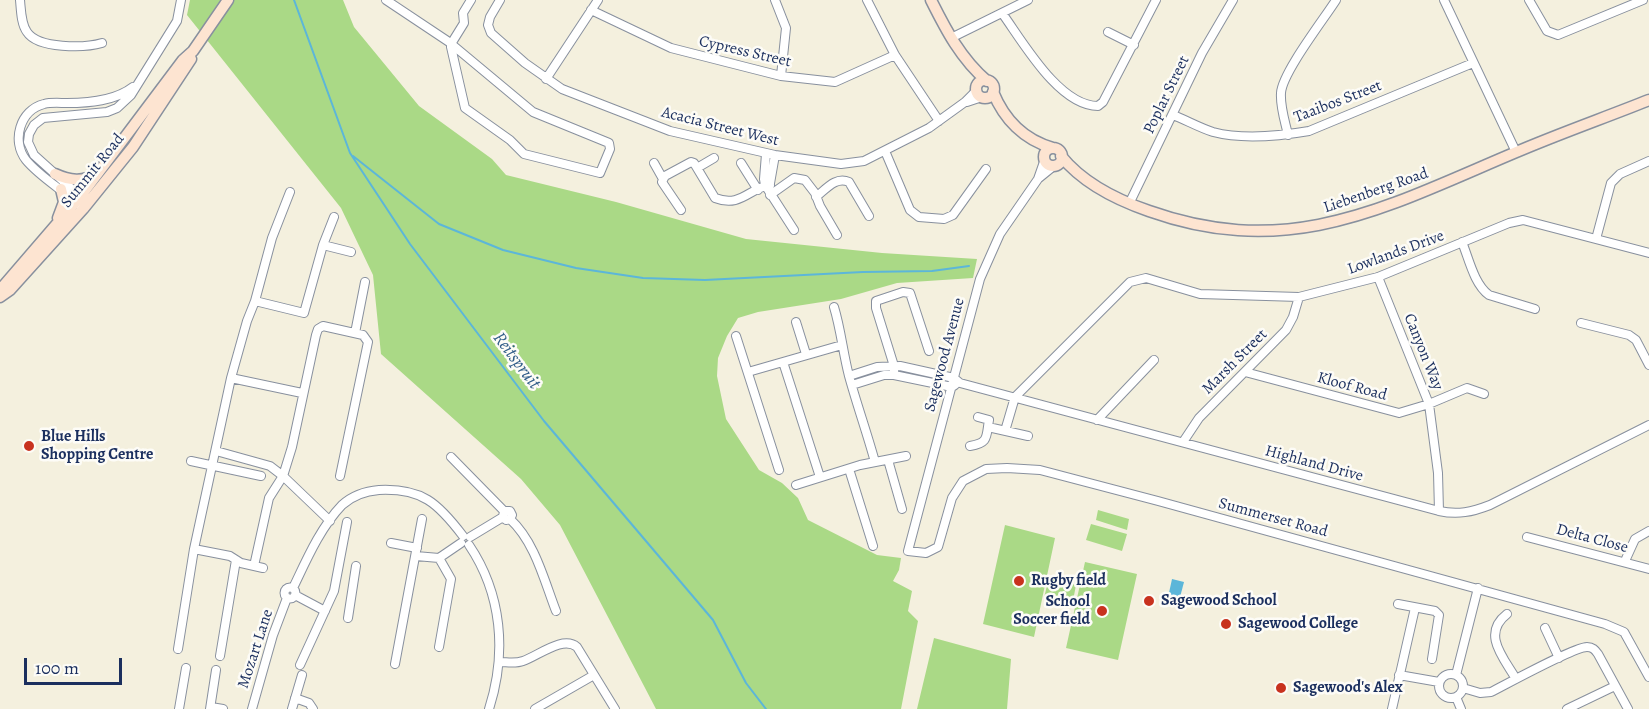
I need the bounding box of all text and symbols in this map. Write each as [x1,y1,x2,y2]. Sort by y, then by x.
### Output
street label: Cypress Street [697,32,793,72]
street label: Poplar Street [1140,53,1194,137]
street label: Taaibos Street [1291,76,1385,128]
street label: Acacia Street West [659,103,781,151]
street label: Summit Road [57,130,129,212]
street label: Liebenberg Road [1321,164,1431,218]
street label: Lowlands Drive [1345,227,1447,279]
street label: Sagewood Avenue [921,296,969,414]
street label: Canyon Way [1399,311,1447,393]
street label: Marsh Street [1198,325,1272,399]
water label: Reitspruit [488,328,544,394]
street label: Kloof Road [1315,368,1389,406]
place label: Blue Hills Shopping Centre [41,427,153,465]
marker: Blue Hills Shopping Centre [22,439,36,453]
street label: Highland Drive [1263,442,1365,486]
street label: Summerset Road [1216,494,1330,542]
street label: Delta Close [1554,520,1630,558]
place label: Rugby field [1031,571,1106,591]
marker: Rugby field [1012,574,1026,588]
place label: Sagewood School [1161,591,1277,611]
place label: School Soccer field [1013,592,1090,630]
marker: Sagewood School [1142,594,1156,608]
marker: School Soccer field [1095,604,1109,618]
street label: Mozart Lane [234,607,278,691]
place label: Sagewood College [1238,614,1358,634]
marker: Sagewood College [1219,617,1233,631]
scale bar [27,646,124,684]
text: 100 m [35,656,79,680]
place label: Sagewood's Alex [1293,678,1403,698]
marker: Sagewood's Alex [1274,681,1288,695]

